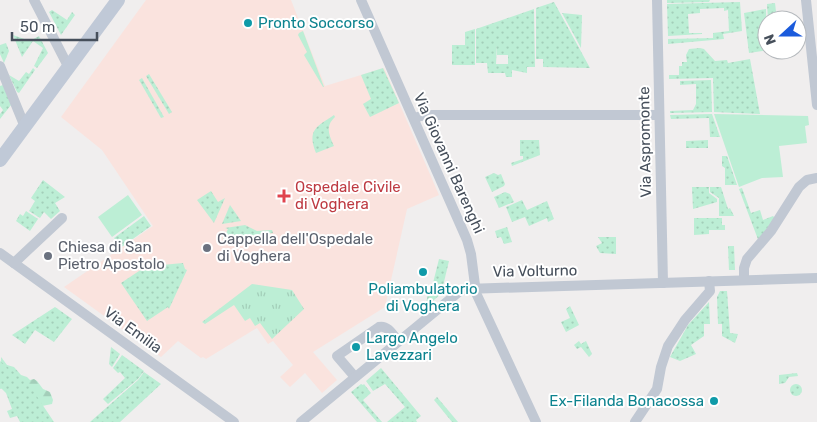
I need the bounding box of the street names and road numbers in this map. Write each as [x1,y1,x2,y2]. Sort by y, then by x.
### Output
street label: Via Aspromonte [635,86,655,198]
street label: Via Giovanni Barenghi [410,90,488,236]
street label: Via Volturno [493,261,577,281]
street label: Via Emilia [101,303,165,357]

